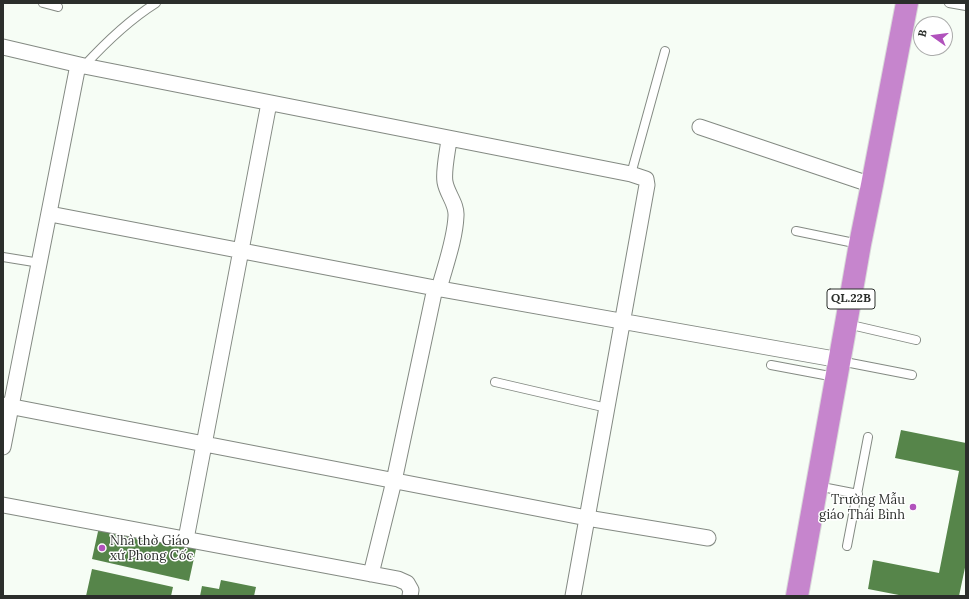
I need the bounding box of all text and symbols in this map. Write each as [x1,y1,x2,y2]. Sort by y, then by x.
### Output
north arrow [913,16,953,56]
text: B [915,28,930,39]
road number: QL.22B [827,289,875,309]
place label: Trường Mẫu giáo Thái Bình [819,492,905,523]
marker: Trường Mẫu giáo Thái Bình [908,502,918,512]
place label: Nhà thờ Giáo xứ Phong Cốc [110,533,193,564]
marker: Nhà thờ Giáo xứ Phong Cốc [97,543,107,553]

